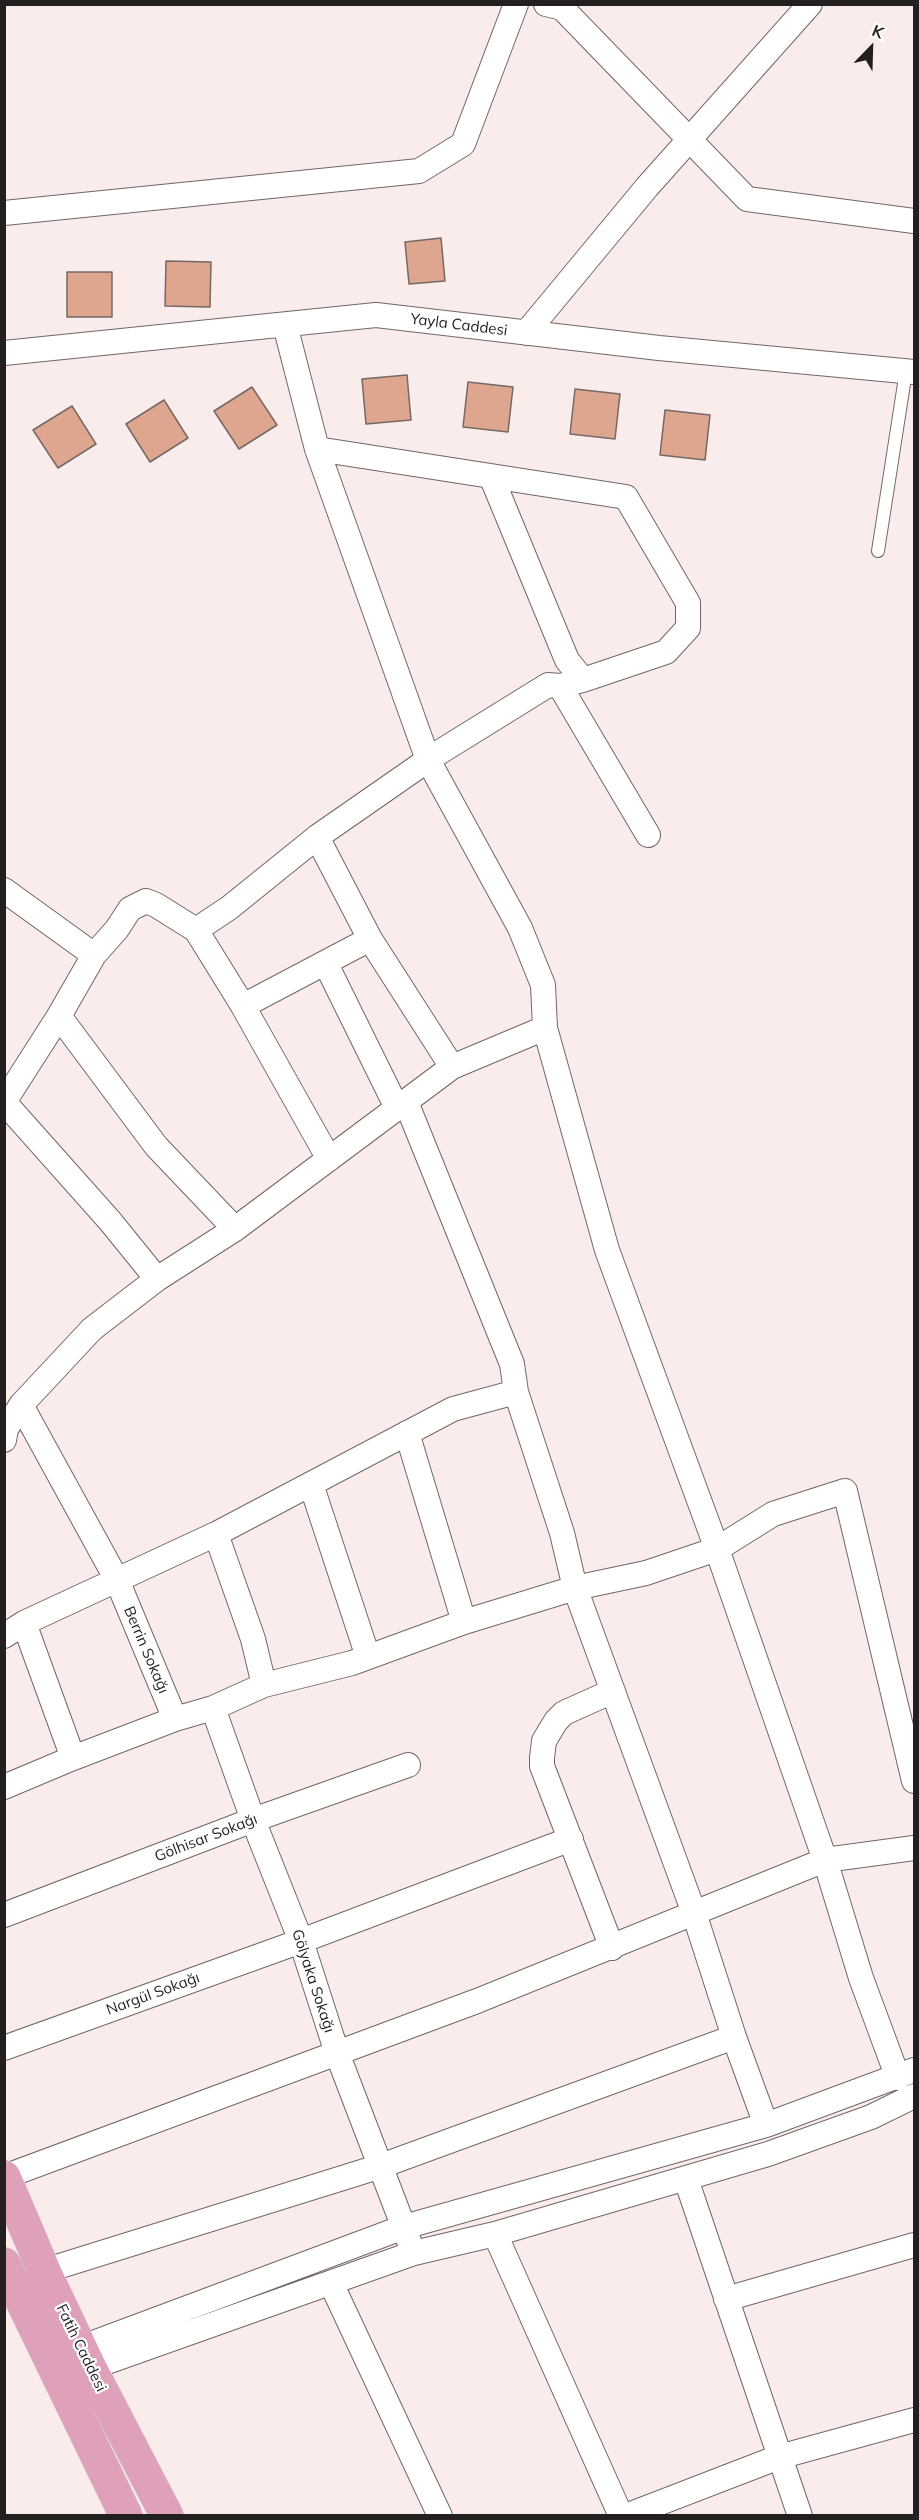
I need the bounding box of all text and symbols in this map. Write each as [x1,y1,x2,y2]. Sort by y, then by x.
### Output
north arrow [841,18,901,78]
text: K [869,20,887,43]
street label: Yayla Caddesi [410,310,508,340]
street label: Berrin Sokağı [120,1604,172,1696]
street label: Gölhisar Sokağı [152,1810,260,1866]
street label: Gölyaka Sokağı [288,1927,338,2035]
street label: Nargül Sokağı [104,1969,202,2019]
street label: Fatih Caddesi [52,2301,110,2395]

